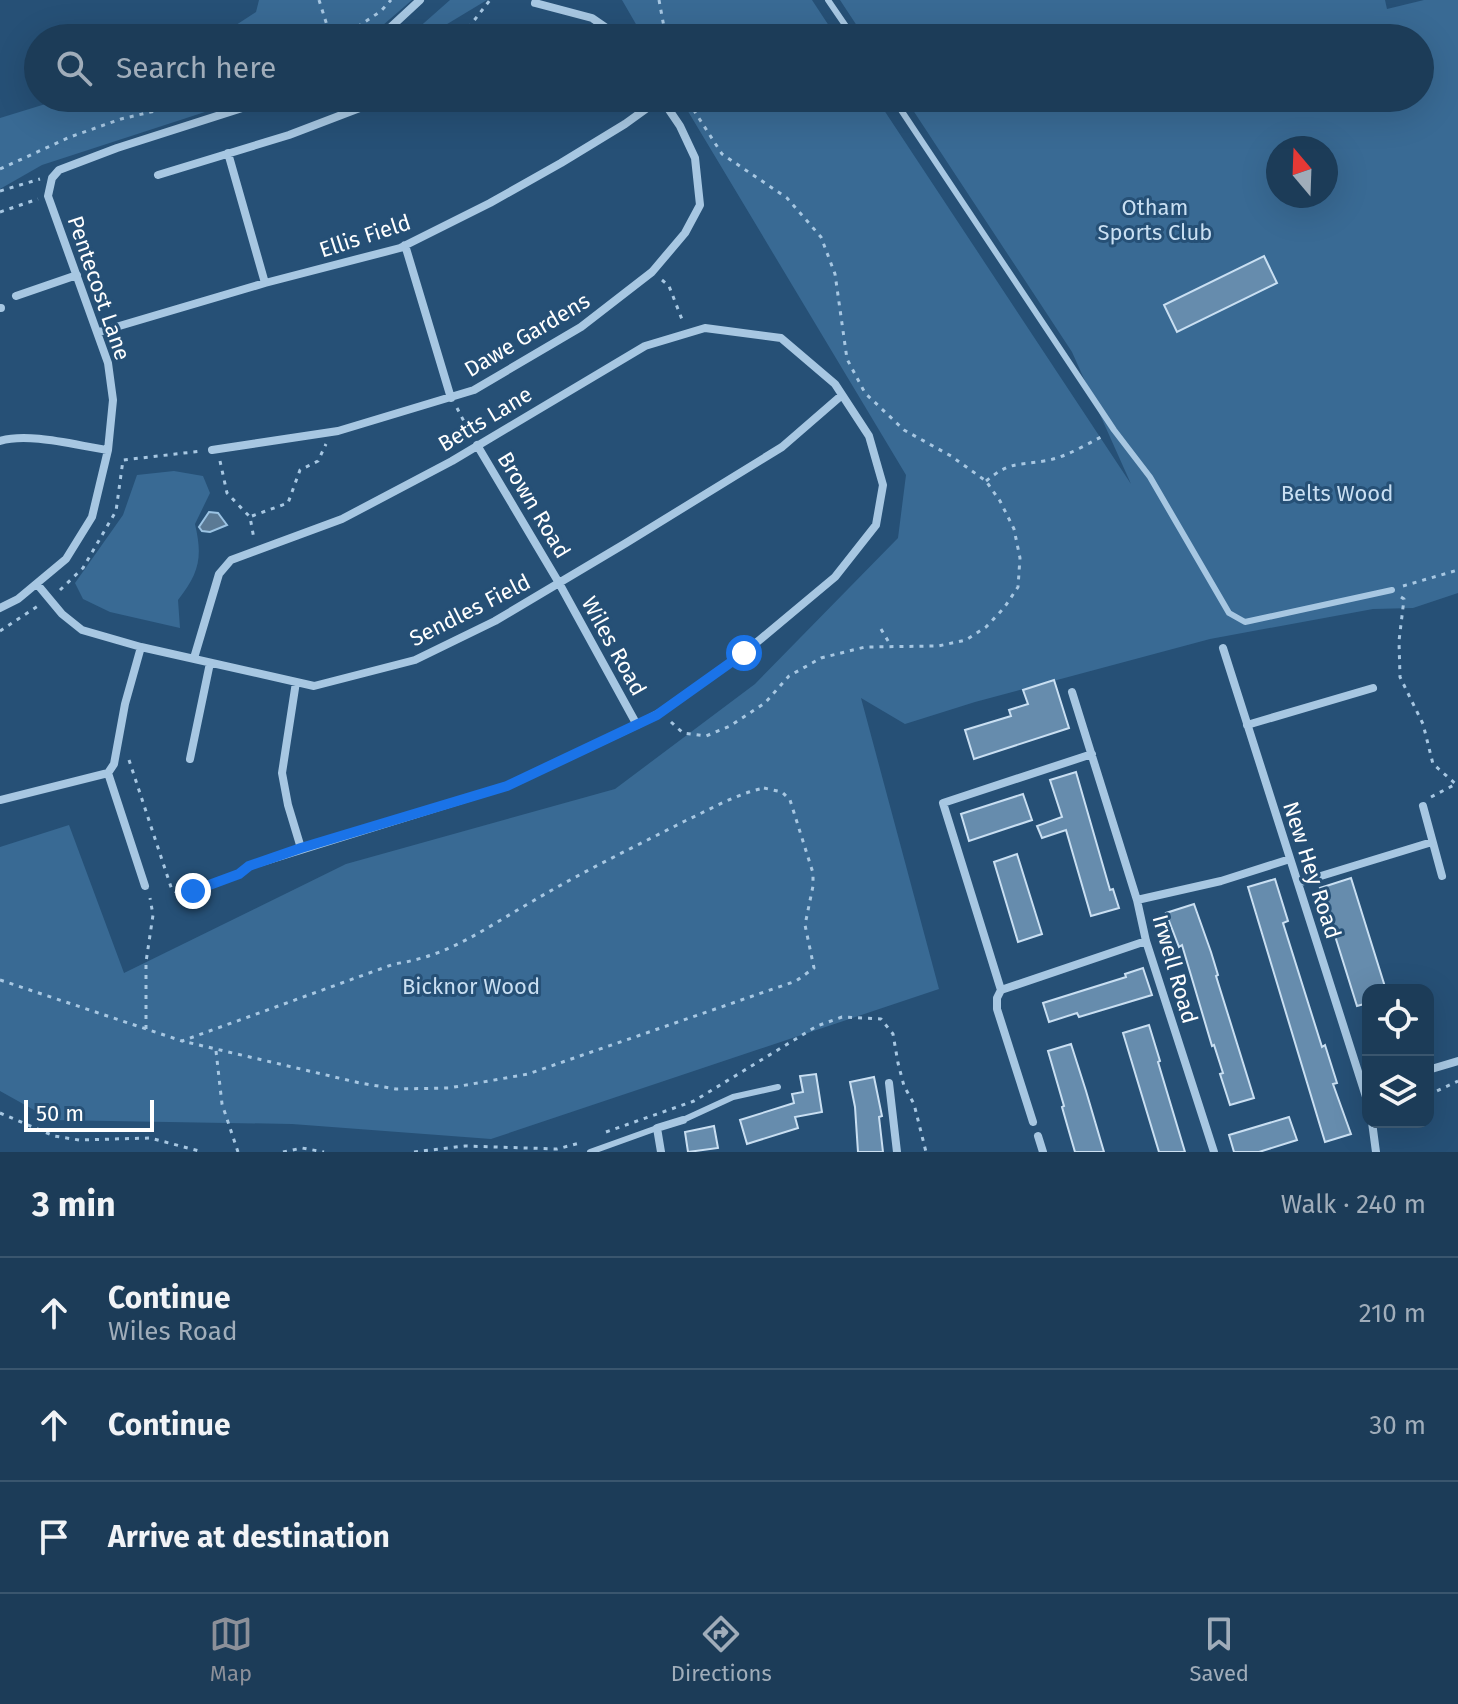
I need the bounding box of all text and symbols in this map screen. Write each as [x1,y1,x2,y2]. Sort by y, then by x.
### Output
search box [24,24,1434,112]
icon: search [52,46,96,90]
text: Search here [116,50,276,86]
north arrow [1266,136,1338,208]
park label: Otham Sports Club [1098,194,1212,246]
street label: Ellis Field [316,209,414,263]
street label: Pentecost Lane [62,212,136,364]
street label: Dawe Gardens [459,287,595,383]
street label: Betts Lane [433,380,537,458]
street label: Brown Road [492,447,576,563]
park label: Belts Wood [1281,480,1393,507]
street label: Sendles Field [405,568,535,652]
street label: Wiles Road [576,592,652,700]
route start [726,635,762,671]
street label: New Hey Road [1277,798,1347,942]
route end [175,873,211,909]
street label: Irwell Road [1147,911,1203,1027]
park label: Bicknor Wood [402,973,540,1000]
map controls [1362,984,1434,1128]
button: locate [1362,984,1434,1056]
button: layers [1362,1056,1434,1128]
scale bar [24,1096,154,1132]
text: 50 m [36,1100,84,1127]
text: 3 min [32,1184,116,1225]
text: Walk · 240 m [1281,1189,1426,1220]
text: Continue [108,1280,231,1316]
icon: ahead [32,1291,76,1335]
text: 210 m [1359,1298,1426,1329]
text: Wiles Road [108,1316,237,1347]
icon: ahead [32,1403,76,1447]
text: Continue [108,1407,231,1443]
text: 30 m [1369,1410,1426,1441]
icon: arrive [32,1515,76,1559]
text: Arrive at destination [108,1519,390,1555]
tab: Map [209,1612,253,1687]
tab: Directions [671,1612,772,1687]
tab: Saved [1190,1612,1249,1687]

